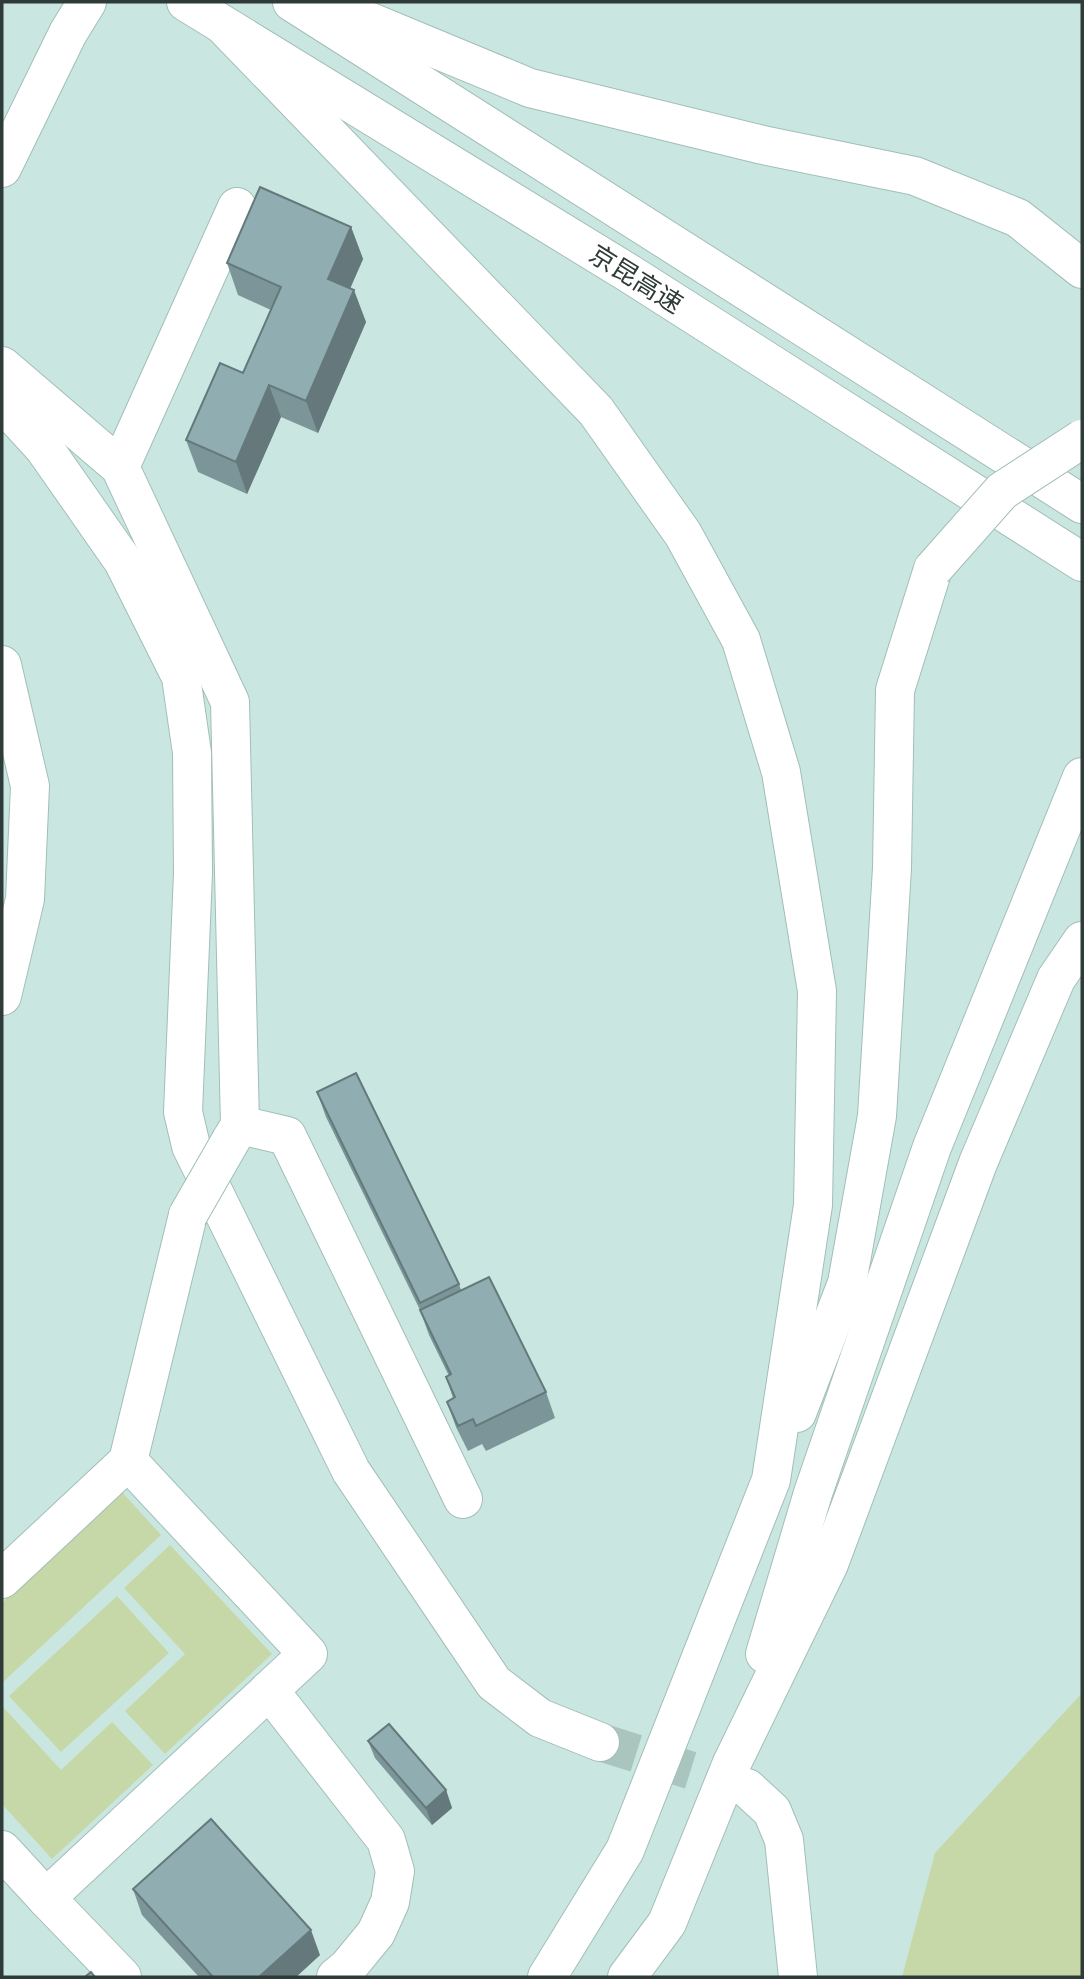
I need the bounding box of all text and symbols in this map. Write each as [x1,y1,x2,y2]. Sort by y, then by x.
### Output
street label: 京昆高速 [583,238,689,320]

